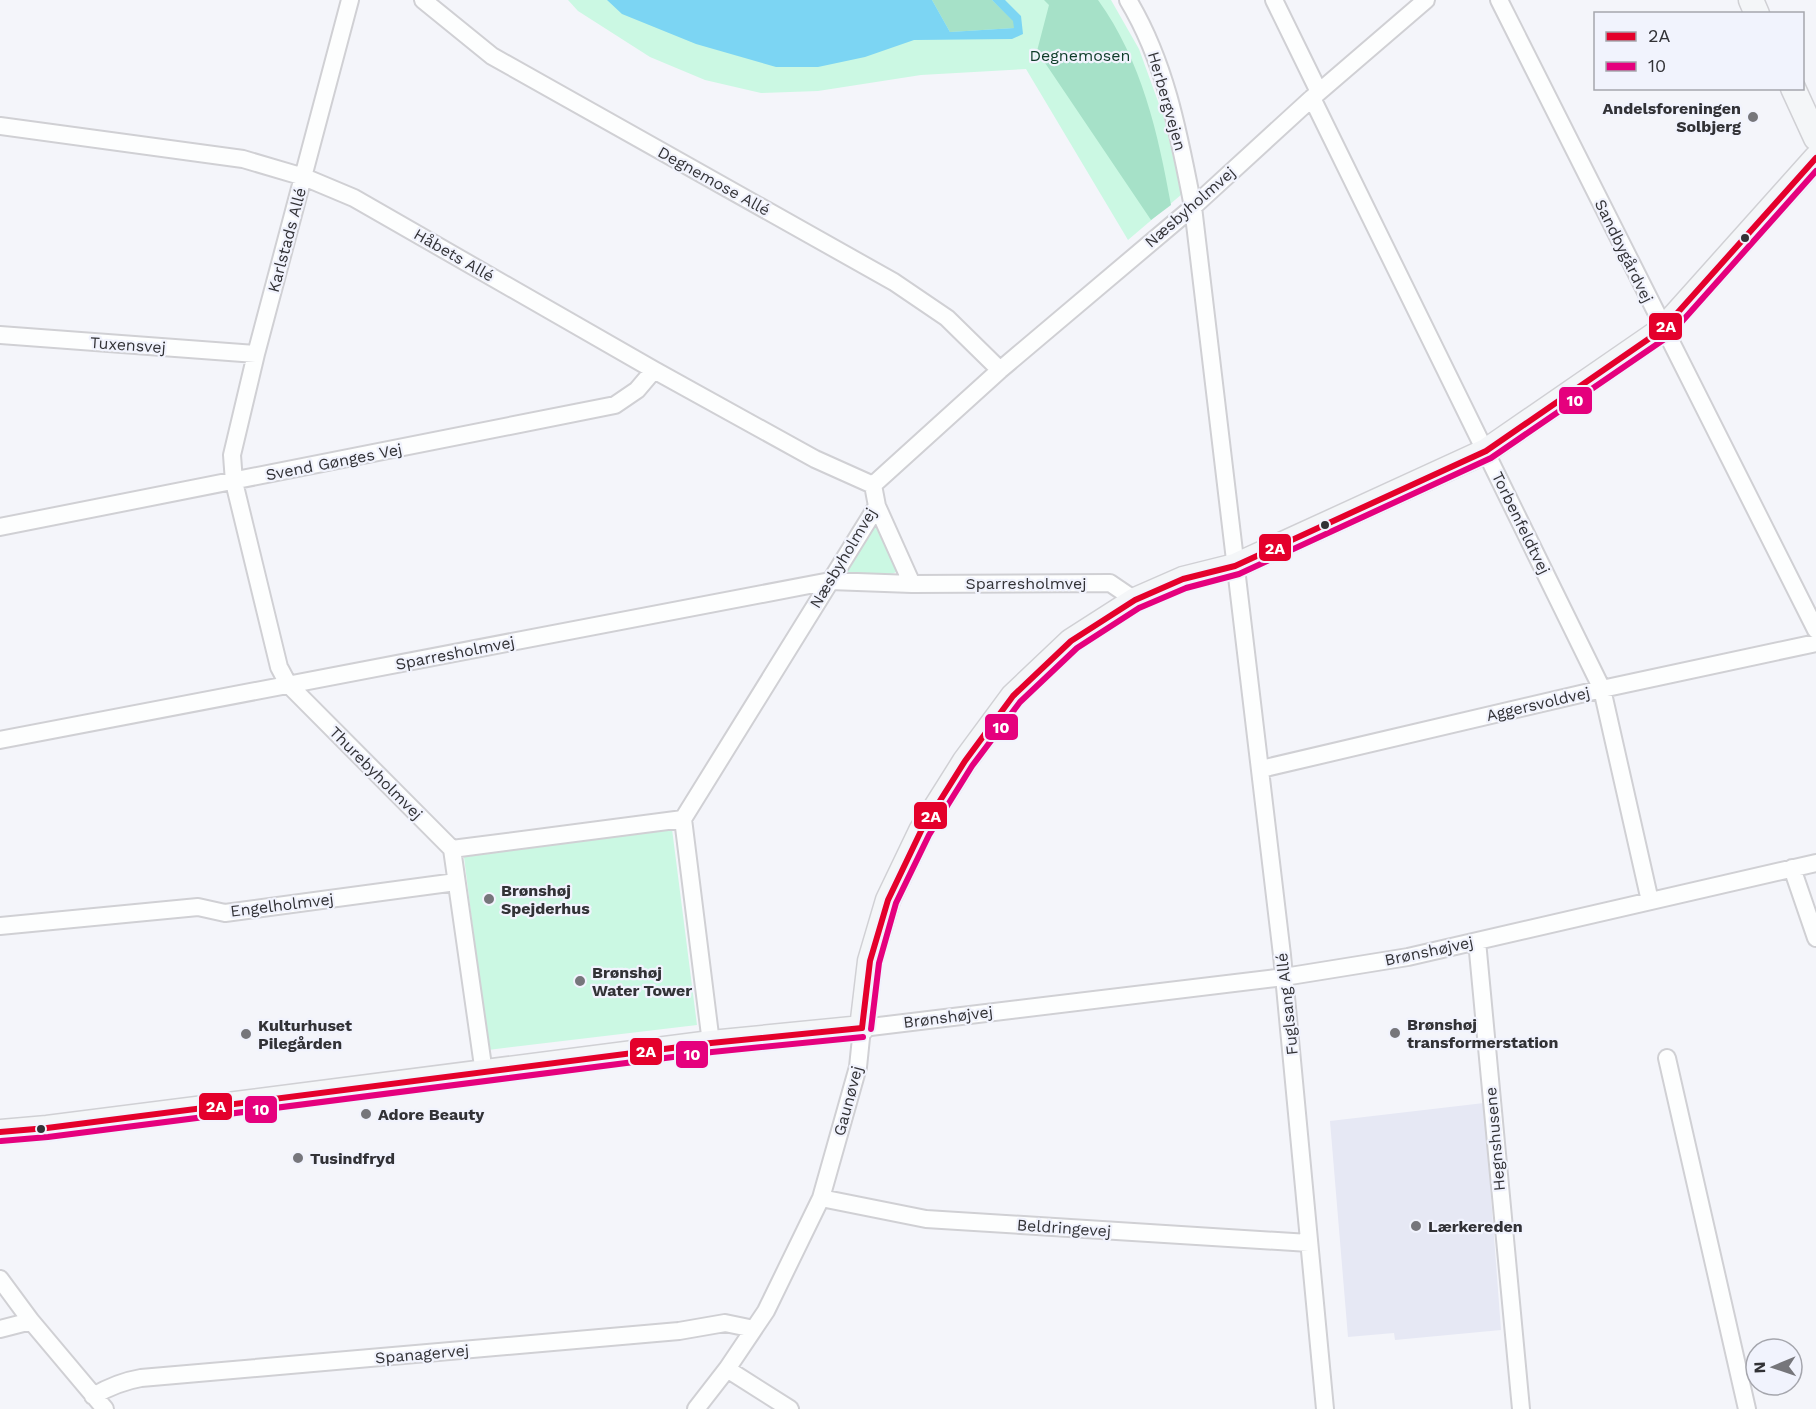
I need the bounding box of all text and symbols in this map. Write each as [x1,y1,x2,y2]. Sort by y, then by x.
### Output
legend [1594,12,1804,90]
text: 2A [1648,25,1670,46]
park label: Degnemosen [1030,46,1130,65]
street label: Herbergvejen [1144,49,1190,153]
text: 10 [1648,55,1666,76]
place label: Andelsforeningen Solbjerg [1602,99,1741,136]
marker: Andelsforeningen Solbjerg [1746,110,1760,124]
street label: Degnemose Allé [655,142,773,220]
street label: Næsbyholmvej [1141,163,1239,251]
street label: Karlstads Allé [264,185,310,295]
street label: Sandbygårdvej [1591,196,1657,306]
street label: Håbets Allé [411,224,497,286]
unlabelled marker [1739,232,1751,244]
line badge: 2A [1648,312,1683,341]
text: 2A [1656,317,1676,336]
street label: Tuxensvej [89,333,167,357]
line badge: 10 [1558,386,1593,415]
text: 10 [1566,391,1584,410]
street label: Svend Gønges Vej [264,439,404,485]
street label: Torbenfeldtvej [1488,469,1554,577]
street label: Næsbyholmvej [806,504,880,612]
unlabelled marker [1319,519,1331,531]
line badge: 2A [1258,533,1292,562]
text: 2A [1265,539,1285,558]
street label: Sparresholmvej [966,574,1086,593]
street label: Sparresholmvej [394,632,516,674]
street label: Aggersvoldvej [1484,683,1592,725]
line badge: 10 [984,713,1019,741]
text: 10 [992,718,1010,737]
street label: Thurebyholmvej [325,722,427,824]
line badge: 2A [913,801,948,830]
text: 2A [921,807,941,826]
place label: Brønshøj Spejderhus [501,881,590,918]
street label: Engelholmvej [229,889,335,921]
marker: Brønshøj Spejderhus [482,892,496,906]
street label: Brønshøjvej [1383,932,1475,970]
street label: Fuglsang Allé [1272,952,1302,1056]
place label: Brønshøj Water Tower [592,963,692,1000]
marker: Brønshøj Water Tower [573,974,587,988]
street label: Brønshøjvej [902,1002,994,1032]
place label: Brønshøj transformerstation [1407,1015,1558,1052]
place label: Kulturhuset Pilegården [258,1016,352,1053]
marker: Brønshøj transformerstation [1388,1026,1402,1040]
marker: Kulturhuset Pilegården [239,1027,253,1041]
line badge: 2A [629,1037,663,1066]
line badge: 10 [675,1040,709,1069]
text: 2A [636,1042,656,1061]
text: 10 [683,1045,701,1064]
street label: Gaunøvej [830,1064,866,1138]
street label: Hegnshusene [1481,1086,1509,1192]
line badge: 2A [198,1092,233,1121]
line badge: 10 [244,1095,278,1124]
text: 2A [206,1097,226,1116]
text: 10 [252,1100,270,1119]
place label: Adore Beauty [378,1105,485,1124]
marker: Adore Beauty [359,1107,373,1121]
unlabelled marker [35,1123,47,1135]
place label: Tusindfryd [310,1149,395,1168]
marker: Tusindfryd [291,1151,305,1165]
street label: Beldringevej [1016,1215,1112,1241]
place label: Lærkereden [1428,1217,1523,1236]
marker: Lærkereden [1409,1219,1423,1233]
north arrow [1744,1337,1804,1397]
street label: Spanagervej [374,1340,470,1368]
text: N [1750,1361,1769,1374]

